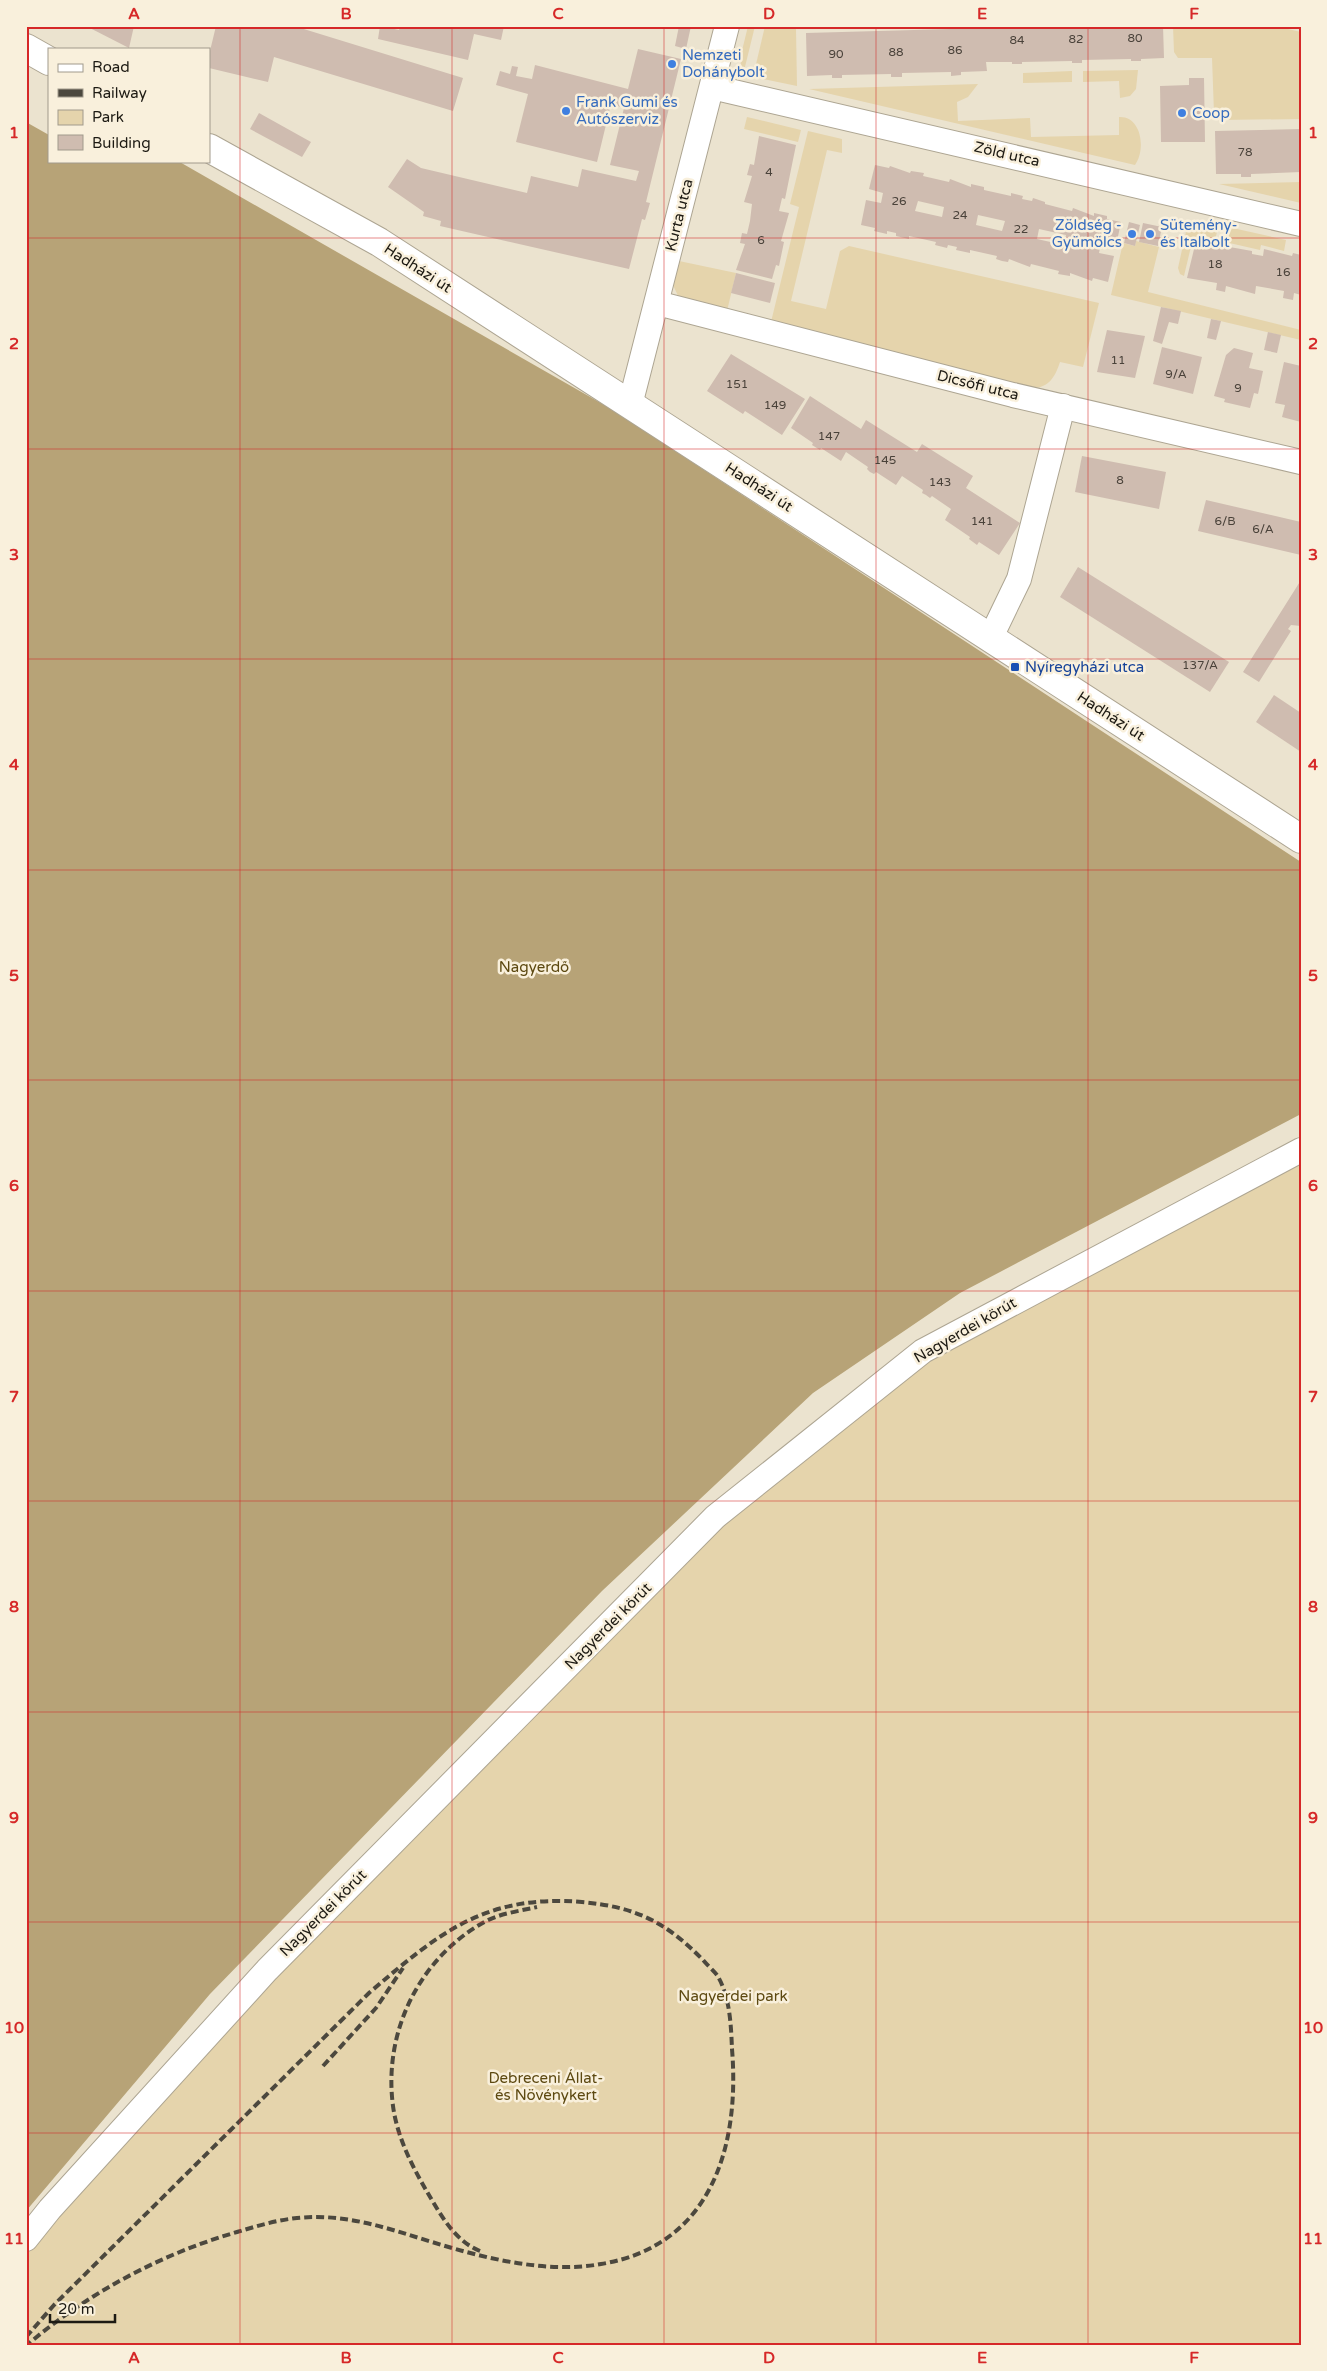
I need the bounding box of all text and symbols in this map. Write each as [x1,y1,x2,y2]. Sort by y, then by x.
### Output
text: A [128,4,140,24]
text: B [340,4,352,24]
text: C [552,4,564,24]
text: D [763,4,775,24]
text: E [977,4,987,24]
text: F [1189,4,1199,24]
house number: 80 [1127,31,1143,45]
house number: 82 [1068,32,1084,46]
house number: 84 [1009,33,1025,47]
house number: 86 [947,43,963,57]
house number: 88 [888,45,904,59]
place label: Nemzeti Dohánybolt [682,46,765,81]
house number: 90 [828,47,844,61]
legend [48,48,210,162]
text: Road [92,58,130,76]
marker: Nemzeti Dohánybolt [666,58,678,70]
text: Railway [92,84,147,102]
place label: Frank Gumi és Autószerviz [576,93,678,128]
place label: Coop [1192,104,1230,122]
marker: Frank Gumi és Autószerviz [560,105,572,117]
marker: Coop [1176,107,1188,119]
text: Park [92,108,124,126]
text: 1 [9,123,19,143]
text: 1 [1308,123,1318,143]
text: Building [92,134,151,152]
street label: Zöld utca [972,138,1042,170]
house number: 78 [1237,145,1253,159]
house number: 4 [765,165,773,179]
street label: Kurta utca [661,177,697,253]
house number: 26 [891,194,907,208]
house number: 24 [952,208,968,222]
place label: Zöldség - Gyümölcs [1052,216,1122,251]
place label: Sütemény- és Italbolt [1160,216,1238,251]
house number: 22 [1013,222,1029,236]
marker: Zöldség - Gyümölcs [1126,228,1138,240]
marker: Sütemény- és Italbolt [1144,228,1156,240]
house number: 6 [757,233,765,247]
street label: Hadházi út [381,240,455,297]
house number: 18 [1207,257,1223,271]
house number: 16 [1275,265,1291,279]
text: 2 [9,334,19,354]
text: 2 [1308,334,1318,354]
house number: 11 [1110,353,1126,367]
street label: Dicsőfi utca [935,366,1021,404]
house number: 9/A [1165,367,1187,381]
house number: 151 [726,377,748,391]
house number: 9 [1234,381,1242,395]
house number: 149 [764,398,786,412]
house number: 147 [818,429,840,443]
house number: 145 [874,453,896,467]
street label: Hadházi út [722,459,796,516]
house number: 8 [1116,473,1124,487]
house number: 143 [929,475,951,489]
house number: 141 [971,514,993,528]
house number: 6/B [1214,514,1236,528]
house number: 6/A [1252,522,1274,536]
text: 3 [9,545,19,565]
text: 3 [1308,545,1318,565]
place label: Nyíregyházi utca [1025,658,1144,676]
house number: 137/A [1182,658,1218,672]
marker: Nyíregyházi utca [1009,661,1021,673]
street label: Hadházi út [1074,688,1148,745]
text: 4 [9,755,19,775]
text: 4 [1308,755,1318,775]
park label: Nagyerdő [499,958,569,976]
text: 5 [9,966,19,986]
text: 5 [1308,966,1318,986]
text: 6 [9,1176,19,1196]
text: 6 [1308,1176,1318,1196]
street label: Nagyerdei körút [911,1293,1020,1367]
text: 7 [9,1387,19,1407]
text: 7 [1308,1387,1318,1407]
street label: Nagyerdei körút [561,1579,655,1673]
text: 8 [9,1597,19,1617]
text: 8 [1308,1597,1318,1617]
text: 9 [9,1808,19,1828]
text: 9 [1308,1808,1318,1828]
street label: Nagyerdei körút [276,1866,370,1960]
park label: Nagyerdei park [678,1987,788,2005]
text: 10 [4,2018,24,2038]
text: 10 [1303,2018,1323,2038]
park label: Debreceni Állat- és Növénykert [489,2069,603,2104]
text: 11 [4,2229,24,2249]
text: 11 [1303,2229,1323,2249]
scale bar [50,2291,115,2323]
text: 20 m [58,2300,95,2318]
text: A [128,2348,140,2368]
text: B [340,2348,352,2368]
text: C [552,2348,564,2368]
text: D [763,2348,775,2368]
text: E [977,2348,987,2368]
text: F [1189,2348,1199,2368]

